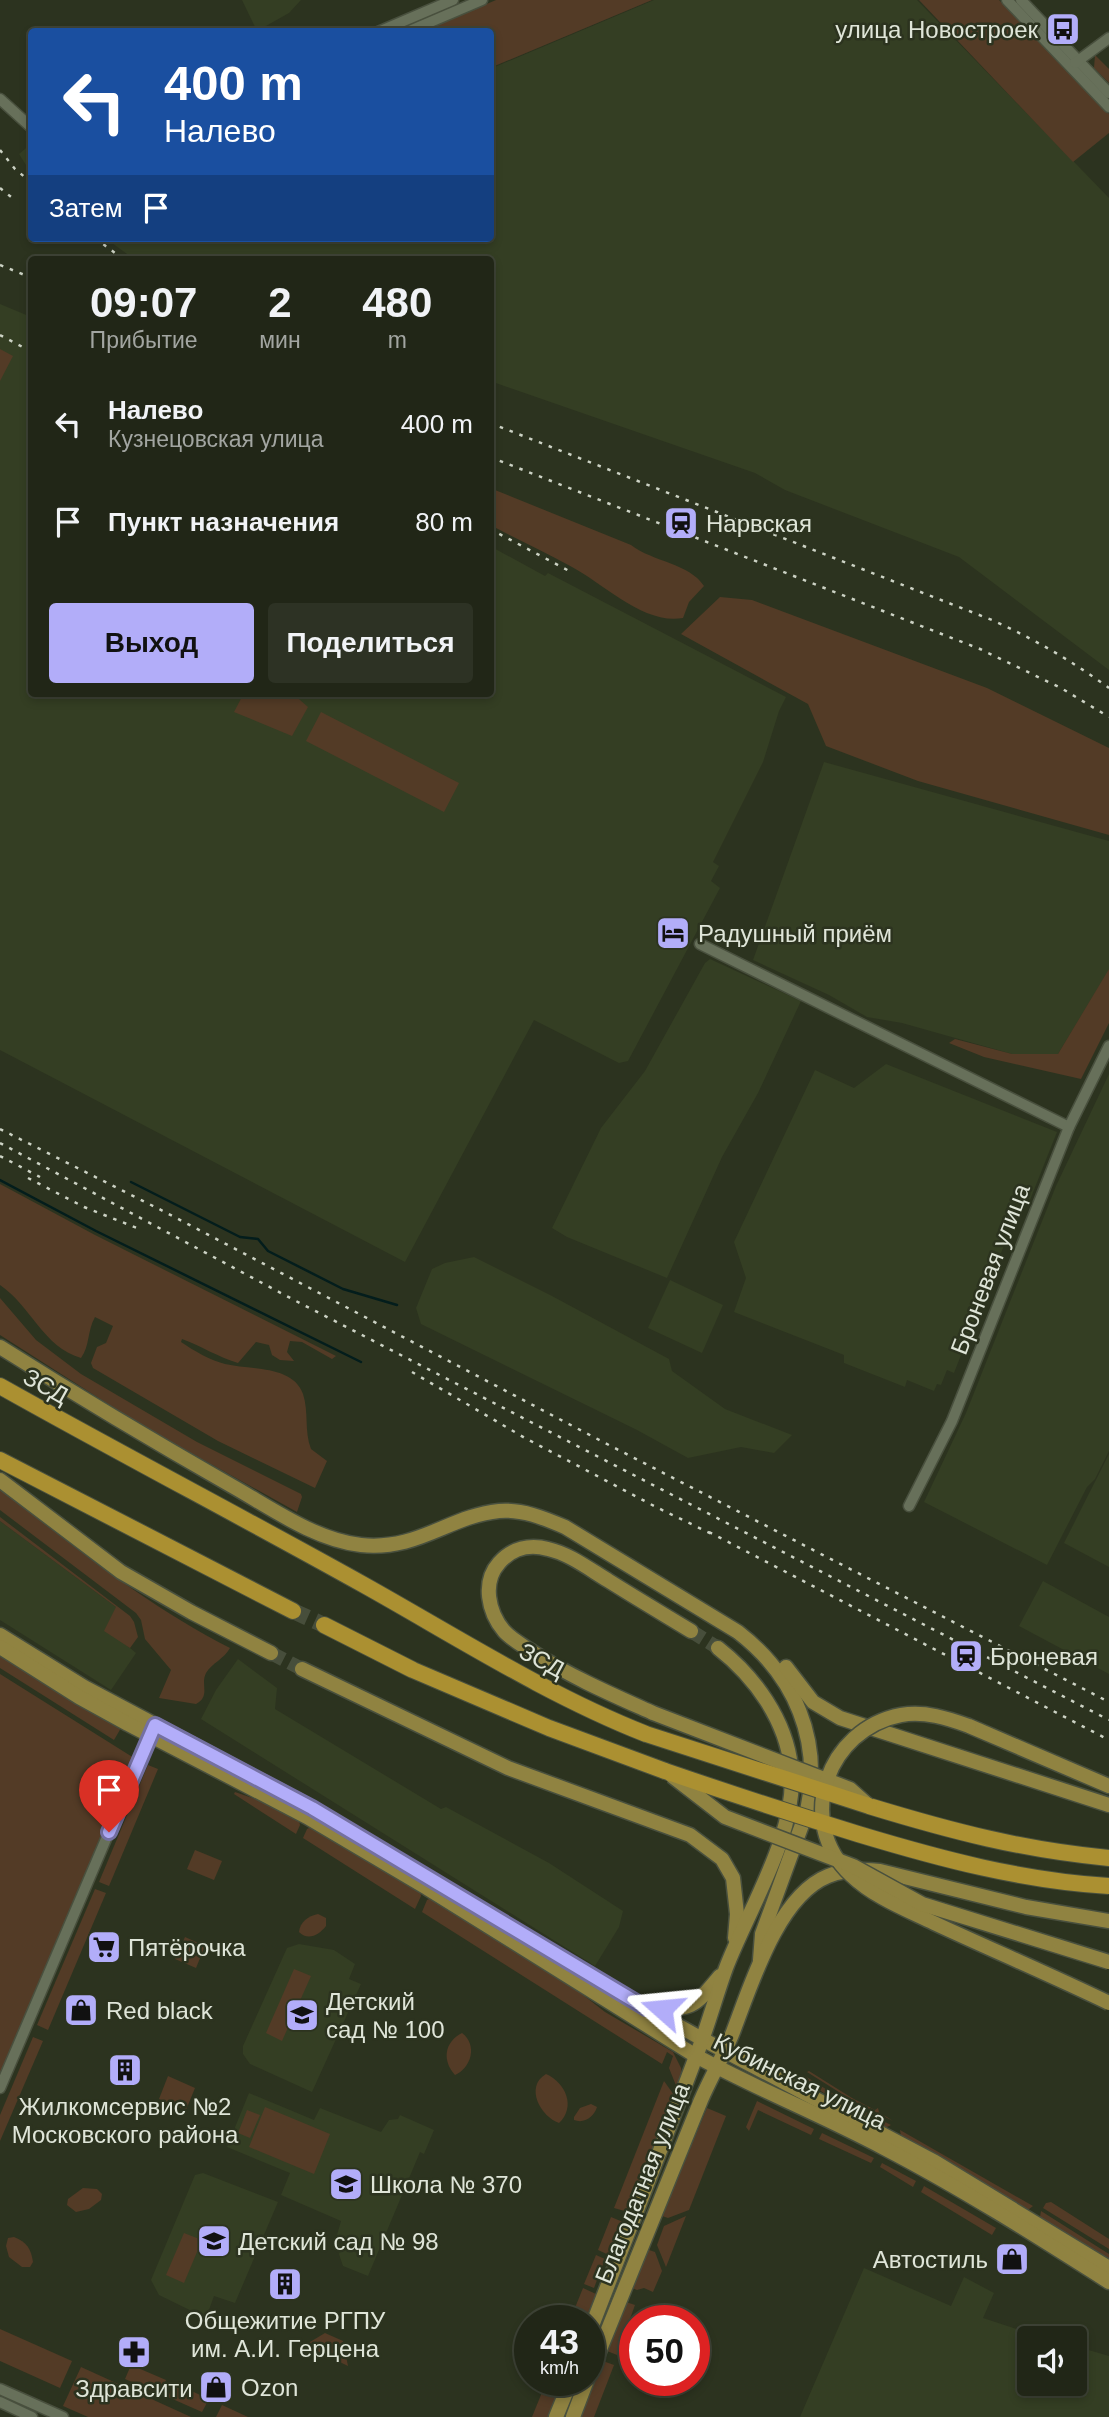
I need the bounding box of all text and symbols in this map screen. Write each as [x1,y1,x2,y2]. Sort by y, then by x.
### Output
bus stop icon: улица Новостроек [1044,10,1082,48]
place label: улица Новостроек [835,16,1039,43]
icon: left [49,56,140,147]
text: 400 m [164,56,303,110]
text: Налево [164,113,276,149]
icon: arrive [137,189,175,227]
text: Затем [49,193,123,223]
text: 09:07 [90,279,197,326]
text: 2 [268,279,292,326]
text: 480 [362,279,432,326]
text: Прибытие [90,327,198,353]
text: мин [259,327,301,353]
text: m [388,327,407,353]
text: Налево [108,395,203,425]
icon: left [49,405,87,443]
text: 400 m [401,409,473,439]
text: Кузнецовская улица [108,426,324,452]
icon: arrive [49,503,87,541]
station icon: Нарвская [662,504,700,542]
text: Пункт назначения [108,507,339,537]
text: 80 m [415,507,473,537]
place label: Нарвская [706,510,812,537]
button: Выход [49,603,254,683]
button: Поделиться [268,603,473,683]
hotel icon: Радушный приём [654,914,692,952]
place label: Радушный приём [698,920,892,947]
street label: Броневая улица [945,1179,1035,1358]
street label: ЗСД [19,1363,73,1409]
street label: ЗСД [515,1637,569,1683]
station icon: Броневая [947,1637,985,1675]
place label: Броневая [990,1643,1098,1670]
pin [79,1760,139,1832]
icon: arrive [90,1771,128,1809]
supermarket icon: Пятёрочка [85,1928,123,1966]
place label: Пятёрочка [128,1934,246,1961]
position arrow [625,1972,699,2046]
place label: Детский сад № 100 [326,1988,444,2043]
shop icon: Red black [62,1991,100,2029]
school or university icon: Детский сад № 100 [283,1996,321,2034]
place label: Red black [106,1997,214,2024]
street label: Кубинская улица [709,2028,891,2135]
building icon: Жилкомсервис №2 Московского района [106,2051,144,2089]
street label: Благодатная улица [589,2078,695,2287]
place label: Жилкомсервис №2 Московского района [12,2093,239,2148]
school or university icon: Школа № 370 [327,2165,365,2203]
place label: Школа № 370 [370,2171,522,2198]
school or university icon: Детский сад № 98 [195,2222,233,2260]
place label: Детский сад № 98 [238,2228,439,2255]
shop icon: Автостиль [993,2240,1031,2278]
place label: Автостиль [873,2246,988,2273]
building icon: Общежитие РГПУ им. А.И. Герцена [266,2265,304,2303]
speed limit sign: 50 [619,2305,710,2396]
place label: Общежитие РГПУ им. А.И. Герцена [185,2307,386,2362]
text: 43 [540,2322,579,2361]
map controls [1017,2326,1087,2396]
button: sound [1017,2326,1087,2396]
pharmacy icon: Здравсити [115,2333,153,2371]
text: km/h [540,2358,579,2378]
shop icon: Ozon [197,2368,235,2406]
place label: Ozon [241,2374,298,2401]
place label: Здравсити [75,2375,193,2402]

